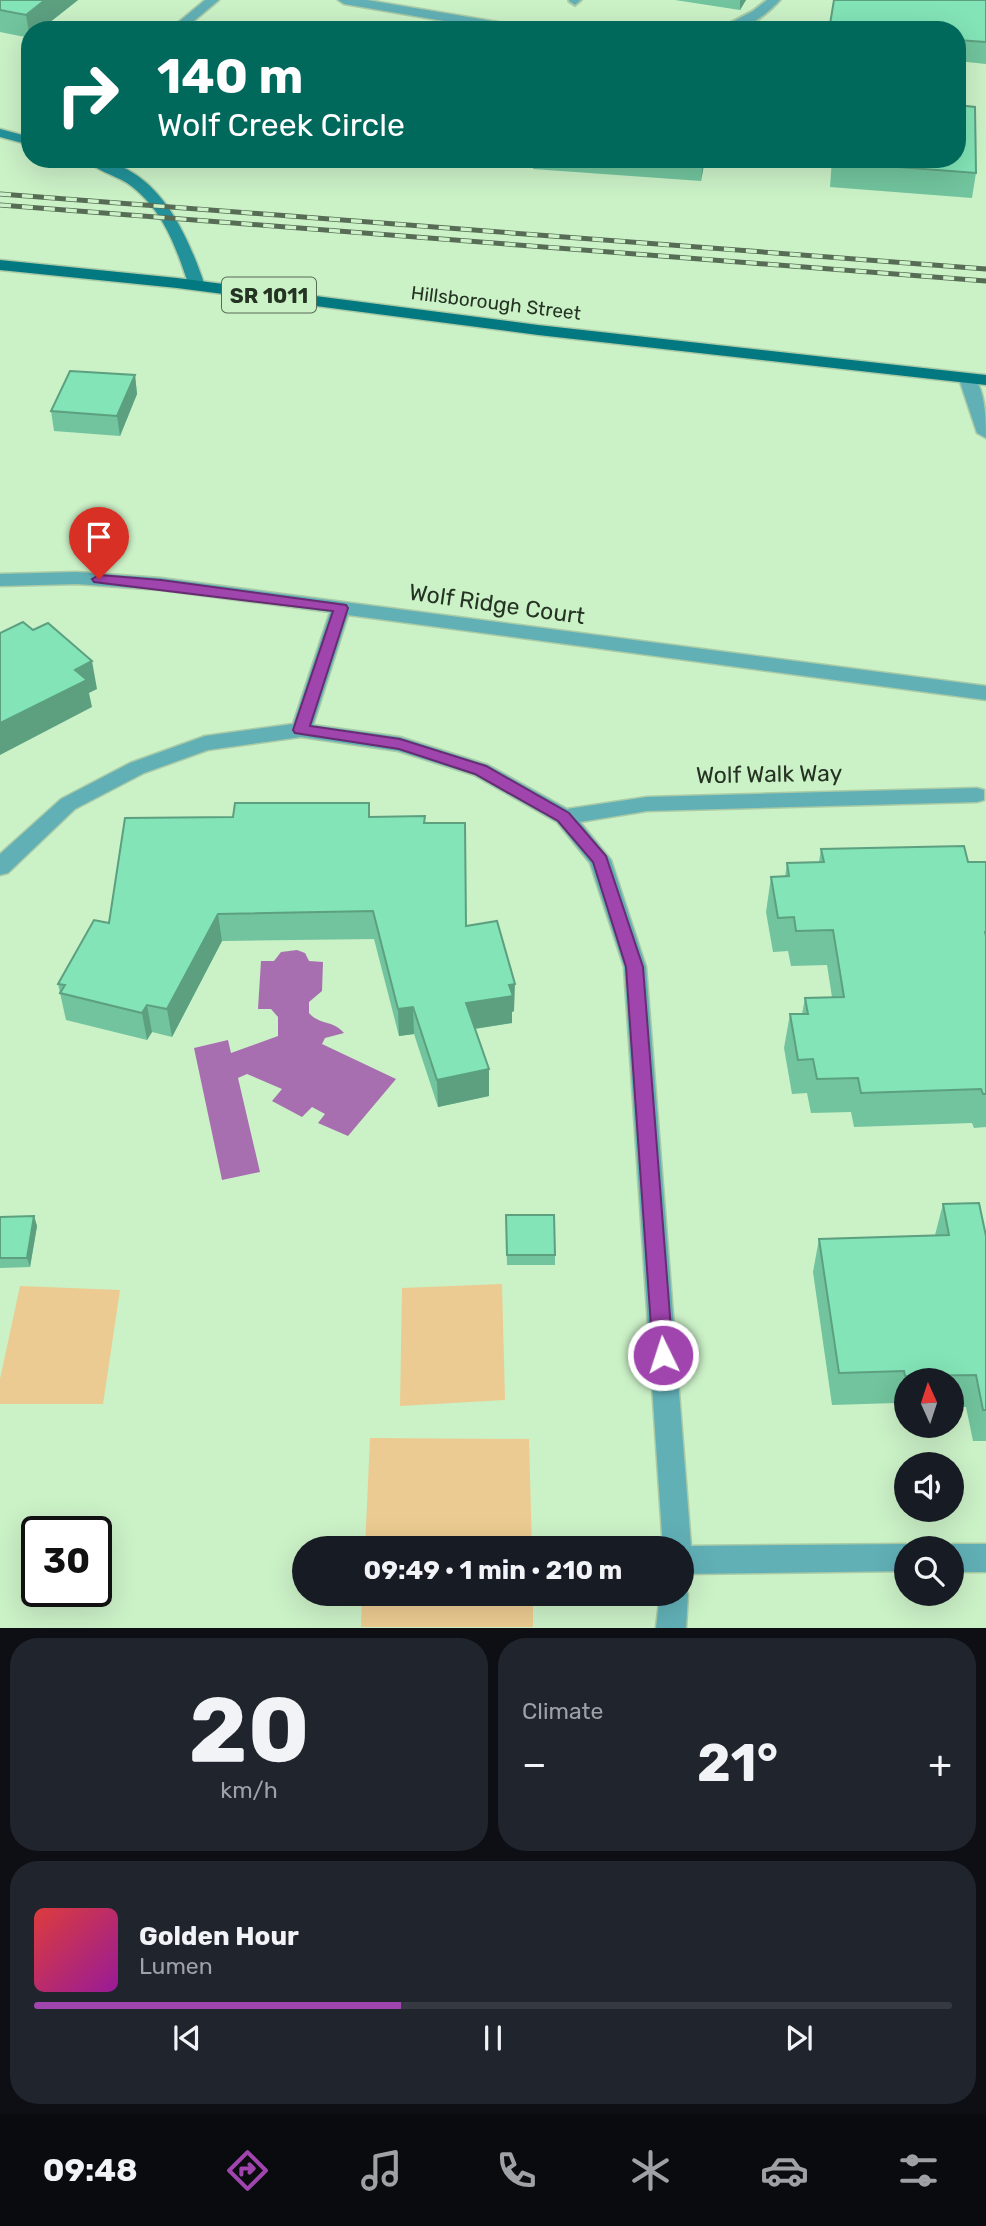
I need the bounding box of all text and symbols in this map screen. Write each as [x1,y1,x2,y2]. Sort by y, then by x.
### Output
text: 140 m [157,47,303,105]
icon: right [42,49,133,140]
text: Wolf Creek Circle [157,106,405,144]
road number: SR 1011 [222,278,316,312]
street label: Hillsborough Street [410,281,583,325]
pin [69,507,129,579]
icon: arrive [80,518,118,556]
street label: Wolf Ridge Court [407,578,587,630]
street label: Wolf Walk Way [696,759,843,789]
position arrow [626,1318,700,1392]
north arrow [894,1368,964,1438]
map controls [894,1368,964,1606]
button: sound [894,1452,964,1522]
speed limit sign: 30 [21,1516,112,1607]
button: search [894,1536,964,1606]
text: 09:49 · 1 min · 210 m [364,1555,622,1586]
text: 20 [188,1676,310,1784]
text: Climate [522,1697,603,1725]
text: 21° [697,1732,778,1794]
text: − [522,1741,547,1787]
text: + [928,1741,952,1787]
text: km/h [220,1776,278,1804]
text: Golden Hour [139,1921,299,1952]
text: Lumen [139,1952,213,1980]
icon: previous [168,2019,206,2057]
icon: pause [474,2019,512,2057]
icon: next [780,2019,818,2057]
icon: directions [223,2146,272,2195]
icon: music [357,2146,406,2195]
icon: phone [492,2146,541,2195]
icon: climate [626,2146,675,2195]
icon: car [760,2146,809,2195]
icon: filters [894,2146,943,2195]
text: 09:48 [43,2151,138,2189]

